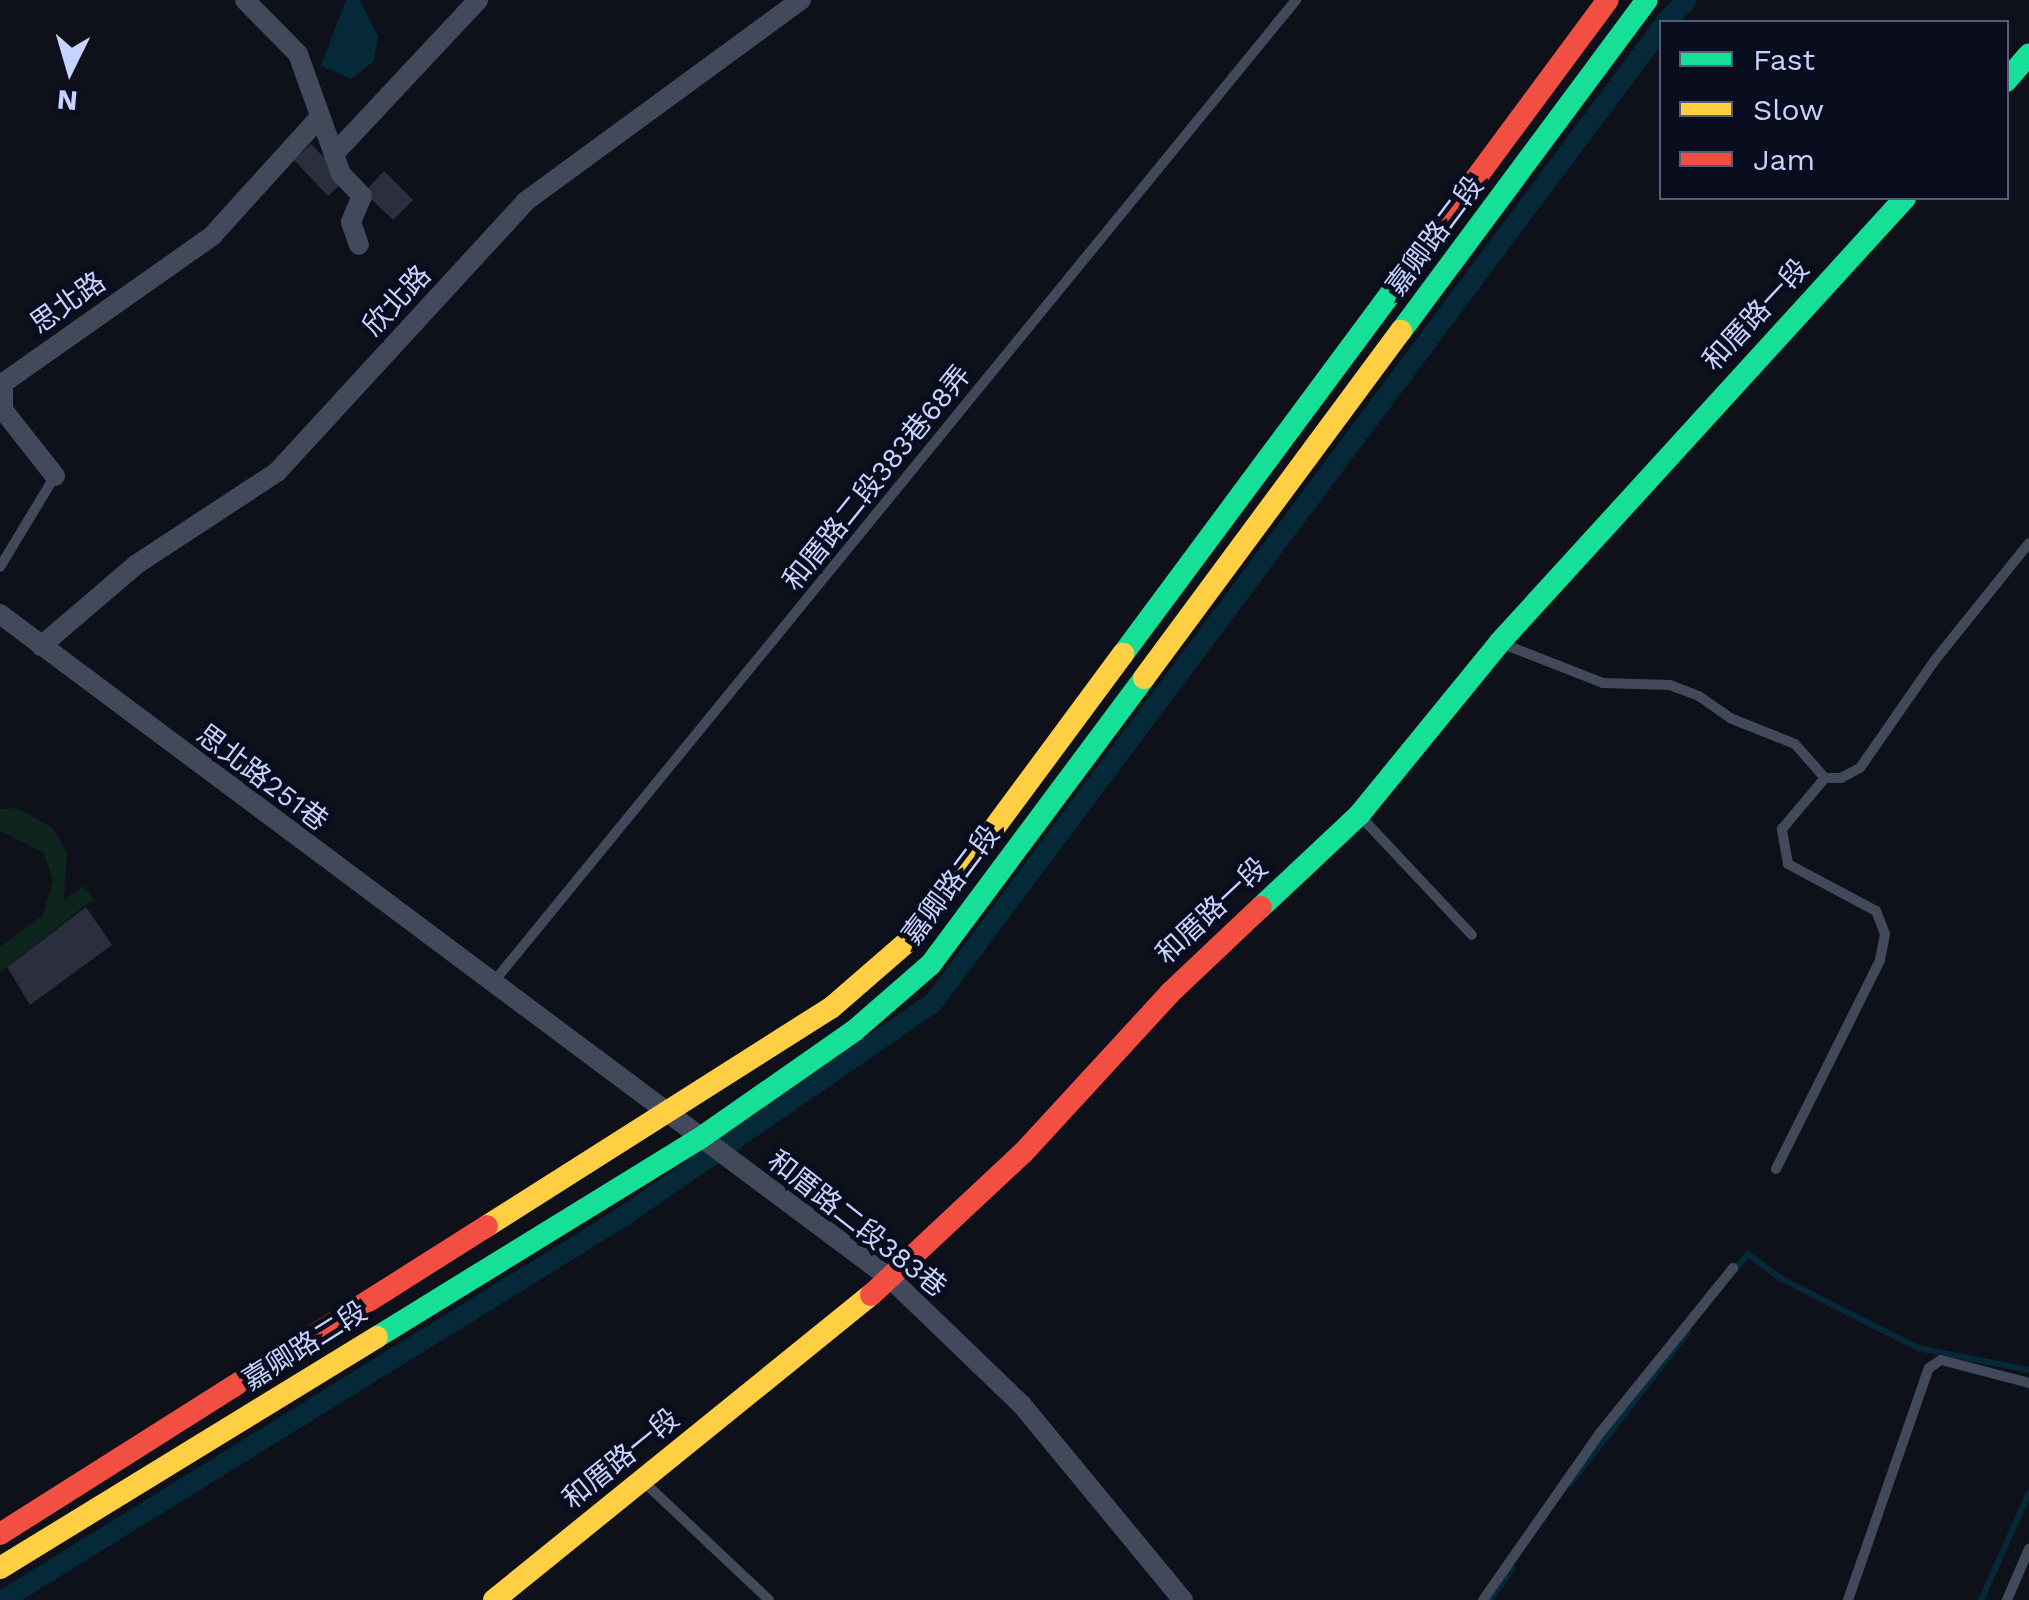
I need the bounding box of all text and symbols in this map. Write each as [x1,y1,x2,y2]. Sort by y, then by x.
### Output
north arrow [20,20,120,120]
legend [1659,20,2009,200]
text: Fast [1753,42,1815,77]
text: N [56,83,79,118]
text: Slow [1753,92,1824,127]
text: Jam [1753,142,1815,177]
street label: 嘉卿路二段 [1379,170,1491,302]
street label: 和厝路一段 [1696,252,1816,378]
street label: 欣北路 [356,259,438,343]
street label: 思北路 [24,265,112,341]
street label: 和厝路二段383巷68弄 [776,359,978,597]
street label: 思北路251巷 [190,718,334,838]
street label: 嘉卿路二段 [895,819,1007,951]
street label: 和厝路一段 [1149,851,1275,971]
street label: 和厝路二段383巷 [761,1144,953,1304]
street label: 嘉卿路二段 [237,1295,373,1397]
street label: 和厝路一段 [556,1402,686,1516]

